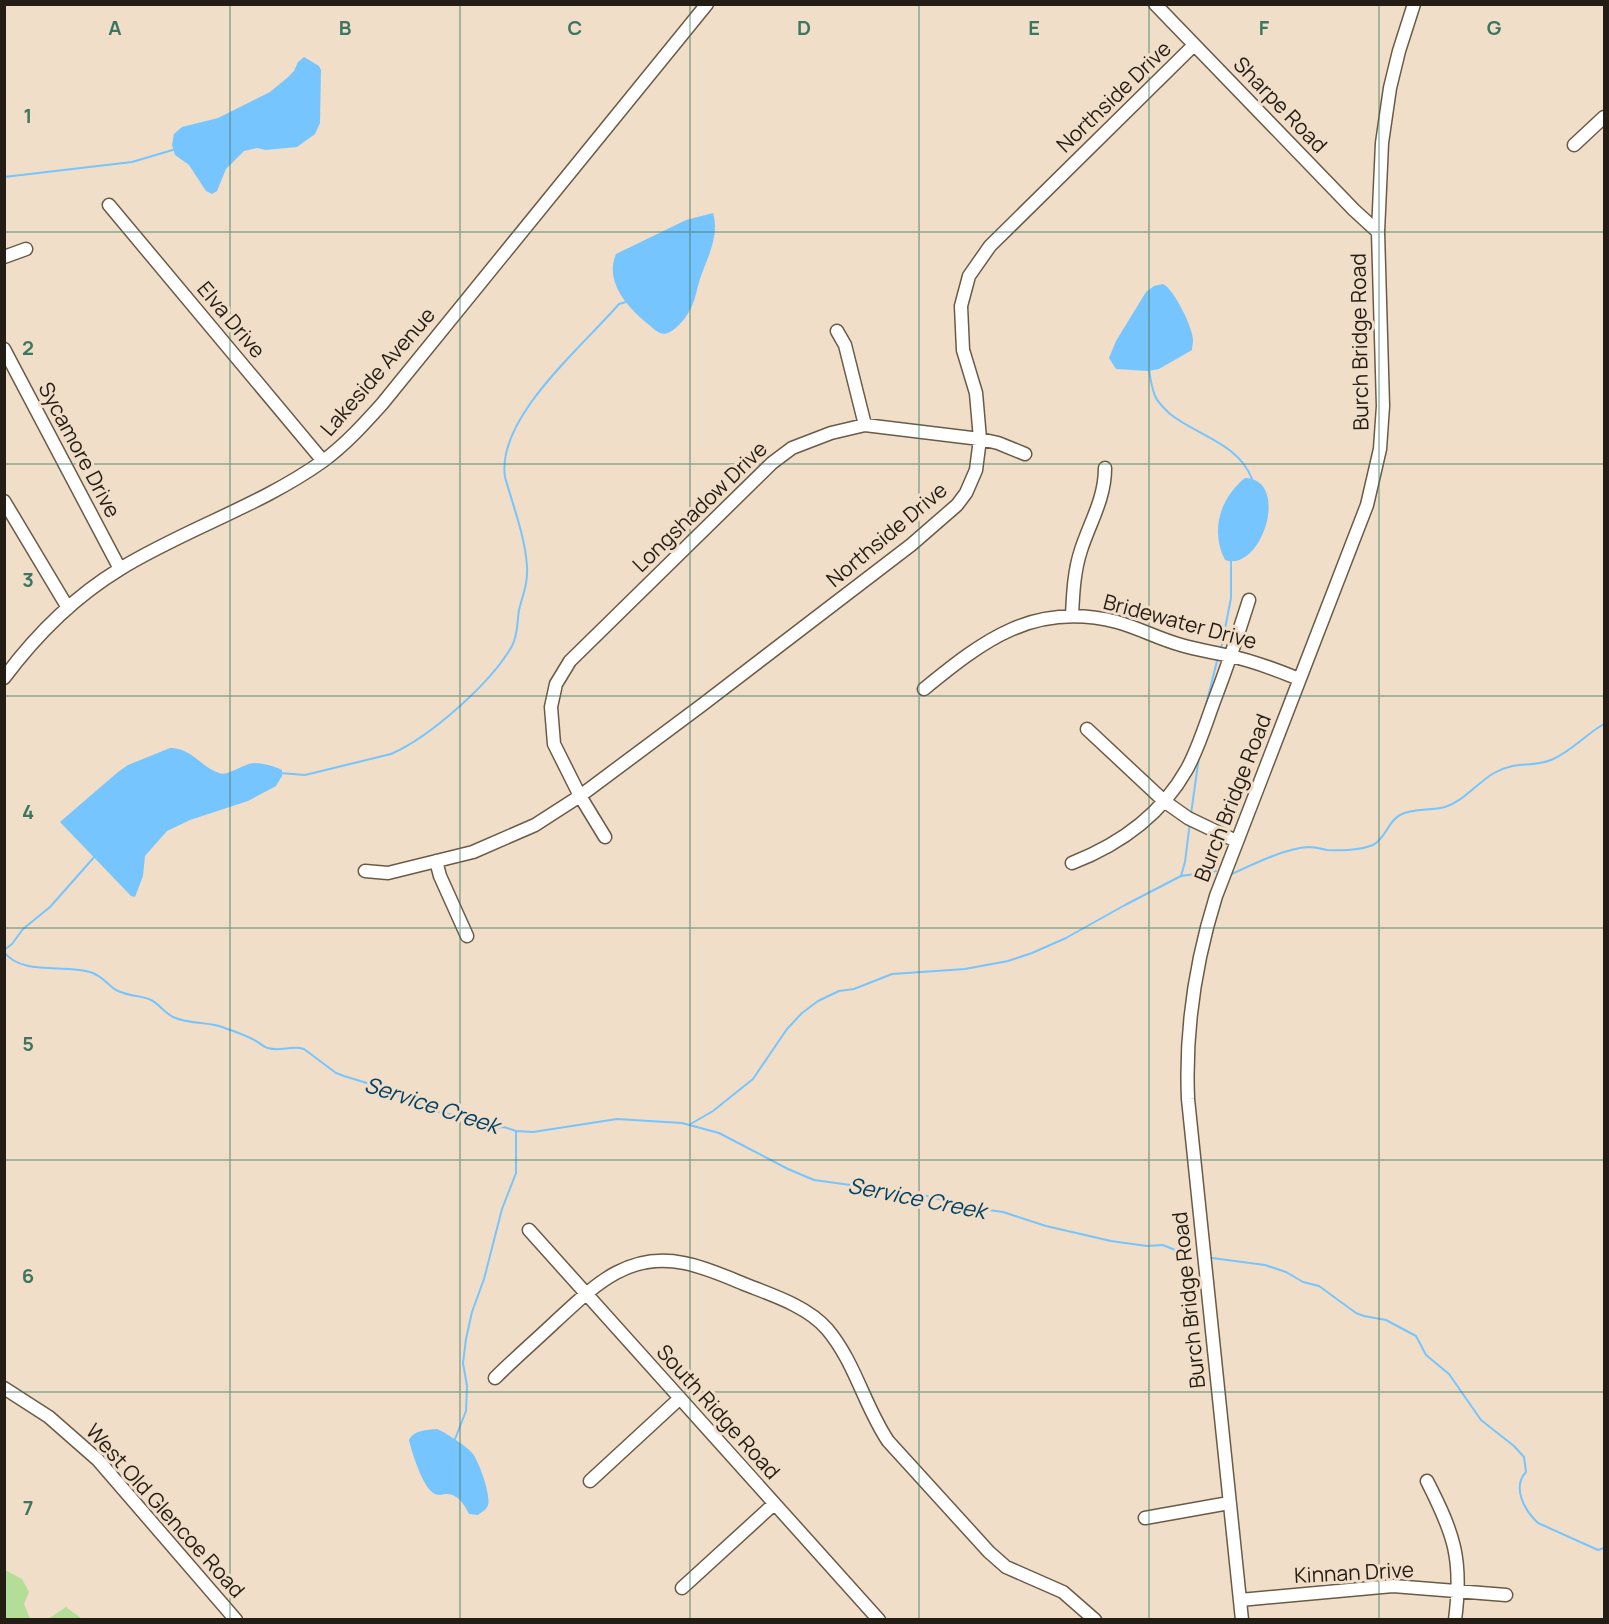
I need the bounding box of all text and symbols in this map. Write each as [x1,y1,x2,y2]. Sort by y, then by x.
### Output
text: A [108,14,122,41]
text: B [339,14,352,41]
text: C [568,14,582,41]
text: D [797,14,811,41]
text: E [1028,14,1040,41]
text: F [1259,14,1270,41]
text: G [1487,14,1502,41]
street label: Northside Drive [1050,34,1177,158]
street label: Sharpe Road [1228,50,1334,158]
text: 1 [24,102,32,129]
street label: Burch Bridge Road [1343,253,1375,431]
street label: Elva Drive [192,275,272,364]
street label: Lakeside Avenue [314,301,441,442]
text: 2 [22,334,34,361]
street label: Sycamore Drive [32,377,127,522]
street label: Longshadow Drive [626,435,773,578]
street label: Northside Drive [820,476,953,593]
text: 3 [22,566,34,593]
street label: Bridewater Drive [1100,587,1260,655]
street label: Burch Bridge Road [1187,710,1277,886]
text: 4 [22,798,34,825]
text: 5 [22,1030,34,1057]
water label: Service Creek [361,1069,506,1142]
water label: Service Creek [845,1170,992,1227]
street label: Burch Bridge Road [1165,1210,1211,1390]
text: 6 [22,1262,34,1289]
street label: South Ridge Road [651,1338,787,1485]
street label: West Old Glencoe Road [80,1417,251,1603]
text: 7 [23,1494,33,1521]
street label: Kinnan Drive [1293,1555,1414,1589]

